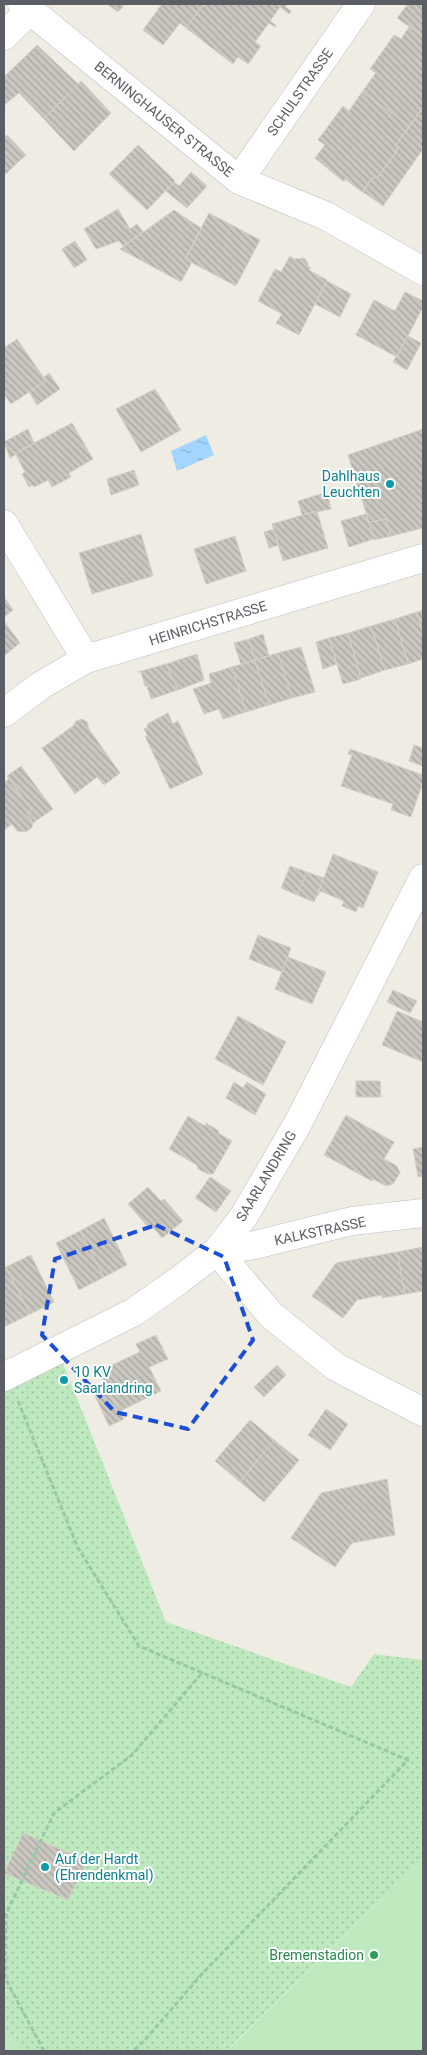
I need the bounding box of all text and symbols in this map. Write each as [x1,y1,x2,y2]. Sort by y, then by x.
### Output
street label: SCHULSTRASSE [264,45,336,139]
street label: BERNINGHAUSER STRASSE [91,58,237,180]
place label: Dahlhaus Leuchten [322,468,380,500]
marker: Dahlhaus Leuchten [384,478,396,490]
street label: HEINRICHSTRASSE [147,597,269,649]
street label: SAARLANDRING [233,1128,299,1224]
street label: KALKSTRASSE [273,1213,367,1249]
place label: 10 KV Saarlandring [74,1364,153,1396]
marker: 10 KV Saarlandring [58,1374,70,1386]
place label: Auf der Hardt (Ehrendenkmal) [55,1851,154,1884]
marker: Auf der Hardt (Ehrendenkmal) [39,1861,51,1873]
place label: Bremenstadion [269,1947,364,1963]
marker: Bremenstadion [368,1949,380,1961]

